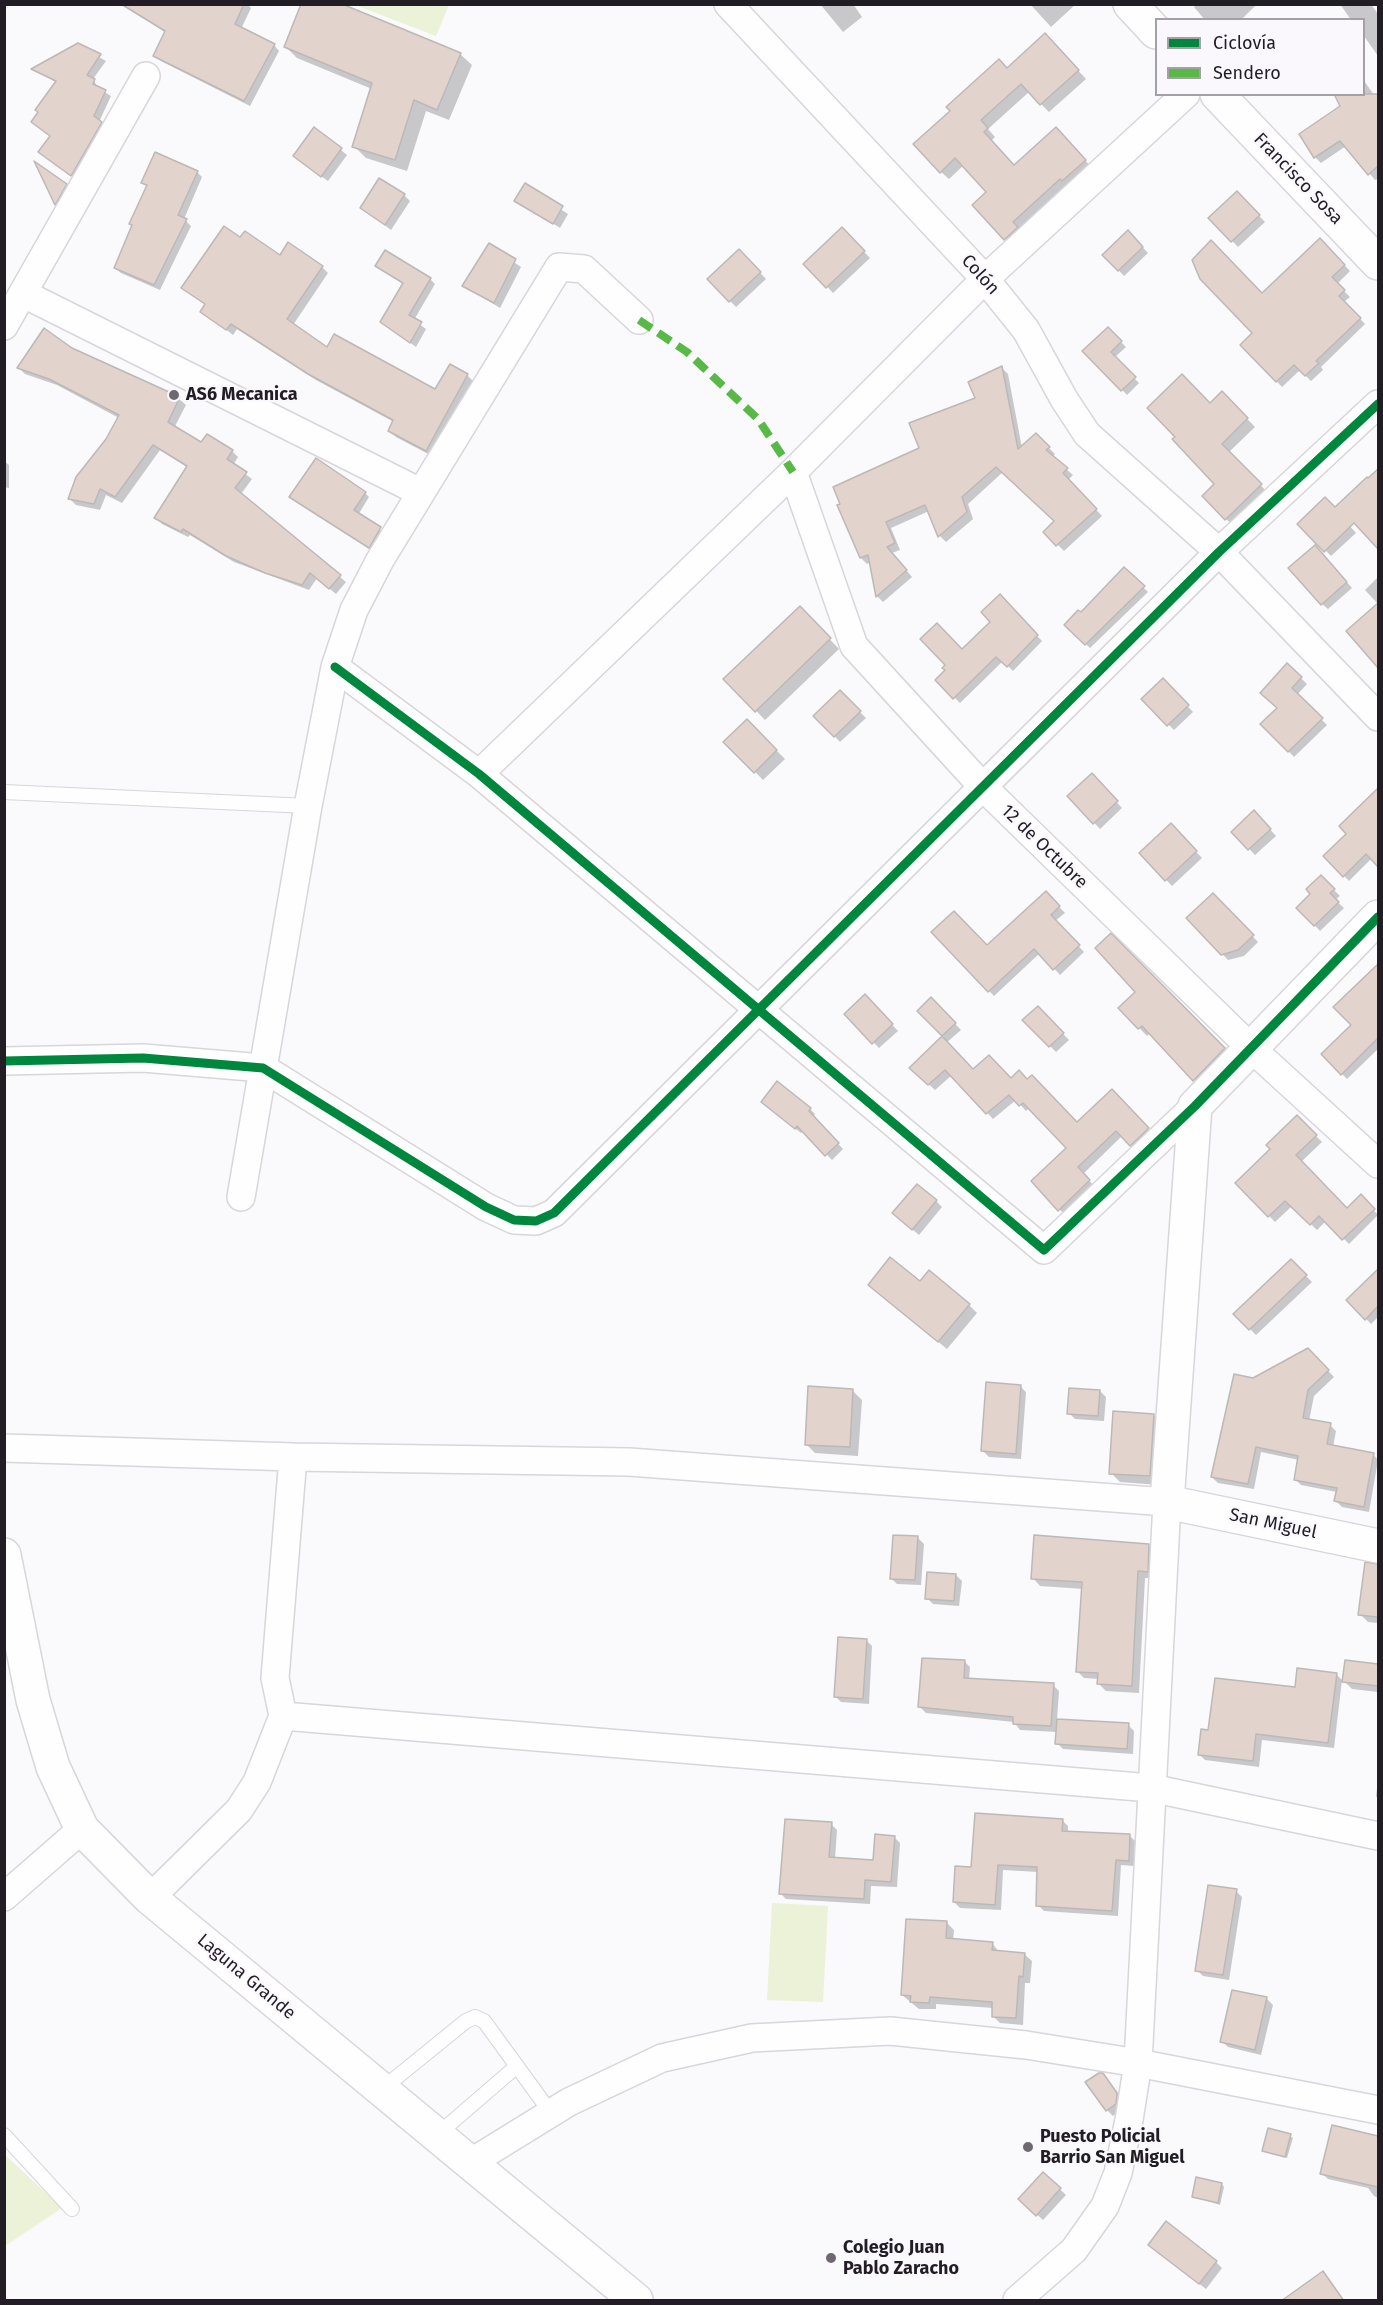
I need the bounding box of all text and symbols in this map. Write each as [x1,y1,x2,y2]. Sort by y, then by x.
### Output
legend [1155,18,1365,96]
text: Ciclovía [1213,32,1276,54]
text: Sendero [1213,62,1281,84]
street label: Francisco Sosa [1249,129,1347,229]
street label: Colón [956,251,1004,299]
place label: AS6 Mecanica [186,384,297,406]
marker: AS6 Mecanica [167,388,181,402]
street label: 12 de Octubre [996,800,1092,894]
street label: San Miguel [1227,1504,1319,1544]
street label: Laguna Grande [192,1930,300,2024]
place label: Puesto Policial Barrio San Miguel [1040,2126,1185,2168]
marker: Puesto Policial Barrio San Miguel [1021,2140,1035,2154]
place label: Colegio Juan Pablo Zaracho [843,2237,959,2280]
marker: Colegio Juan Pablo Zaracho [824,2251,838,2265]

